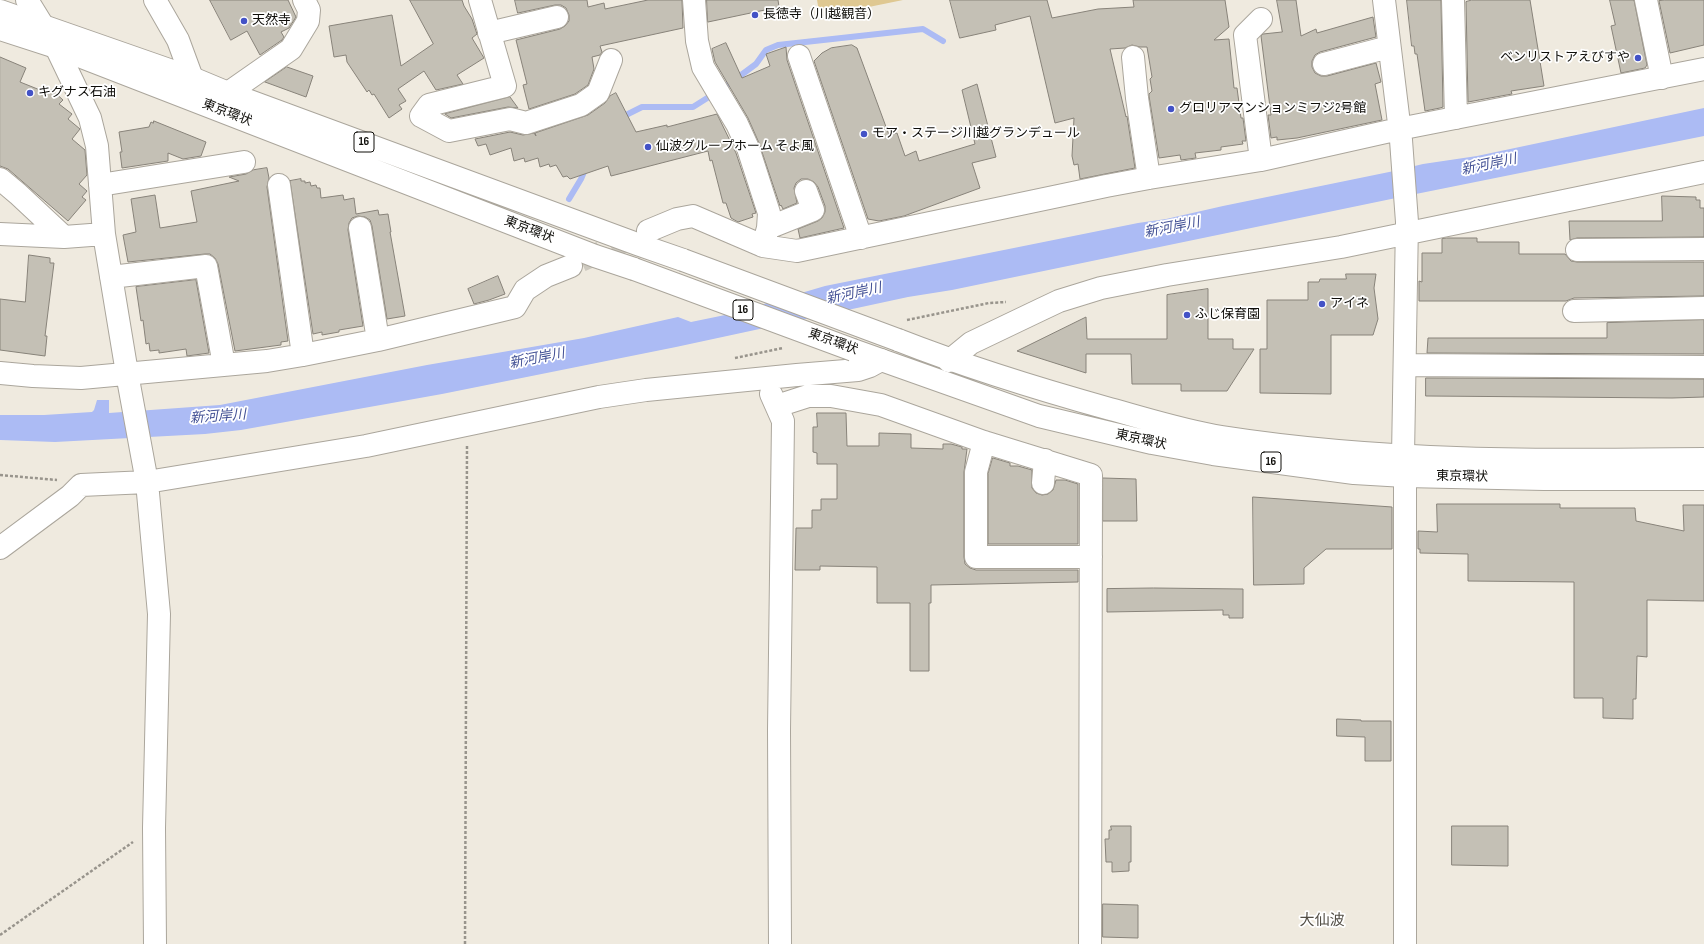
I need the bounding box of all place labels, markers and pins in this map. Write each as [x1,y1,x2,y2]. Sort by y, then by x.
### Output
place label: 長徳寺（川越観音） [763,7,880,23]
marker: 長徳寺（川越観音） [750,10,760,20]
place label: 天然寺 [252,13,291,29]
marker: 天然寺 [239,16,249,26]
place label: ベンリストアえびすや [1500,50,1630,66]
marker: ベンリストアえびすや [1633,53,1643,63]
place label: キグナス石油 [38,85,116,101]
marker: キグナス石油 [25,88,35,98]
place label: グロリアマンションミフジ2号館 [1179,101,1366,117]
marker: グロリアマンションミフジ2号館 [1166,104,1176,114]
place label: モア・ステージ川越グランデュール [872,126,1080,142]
marker: モア・ステージ川越グランデュール [859,129,869,139]
place label: 仙波グループホーム そよ風 [656,139,814,155]
marker: 仙波グループホーム そよ風 [643,142,653,152]
place label: アイネ [1330,296,1369,312]
marker: アイネ [1317,299,1327,309]
place label: ふじ保育園 [1195,307,1260,323]
marker: ふじ保育園 [1182,310,1192,320]

